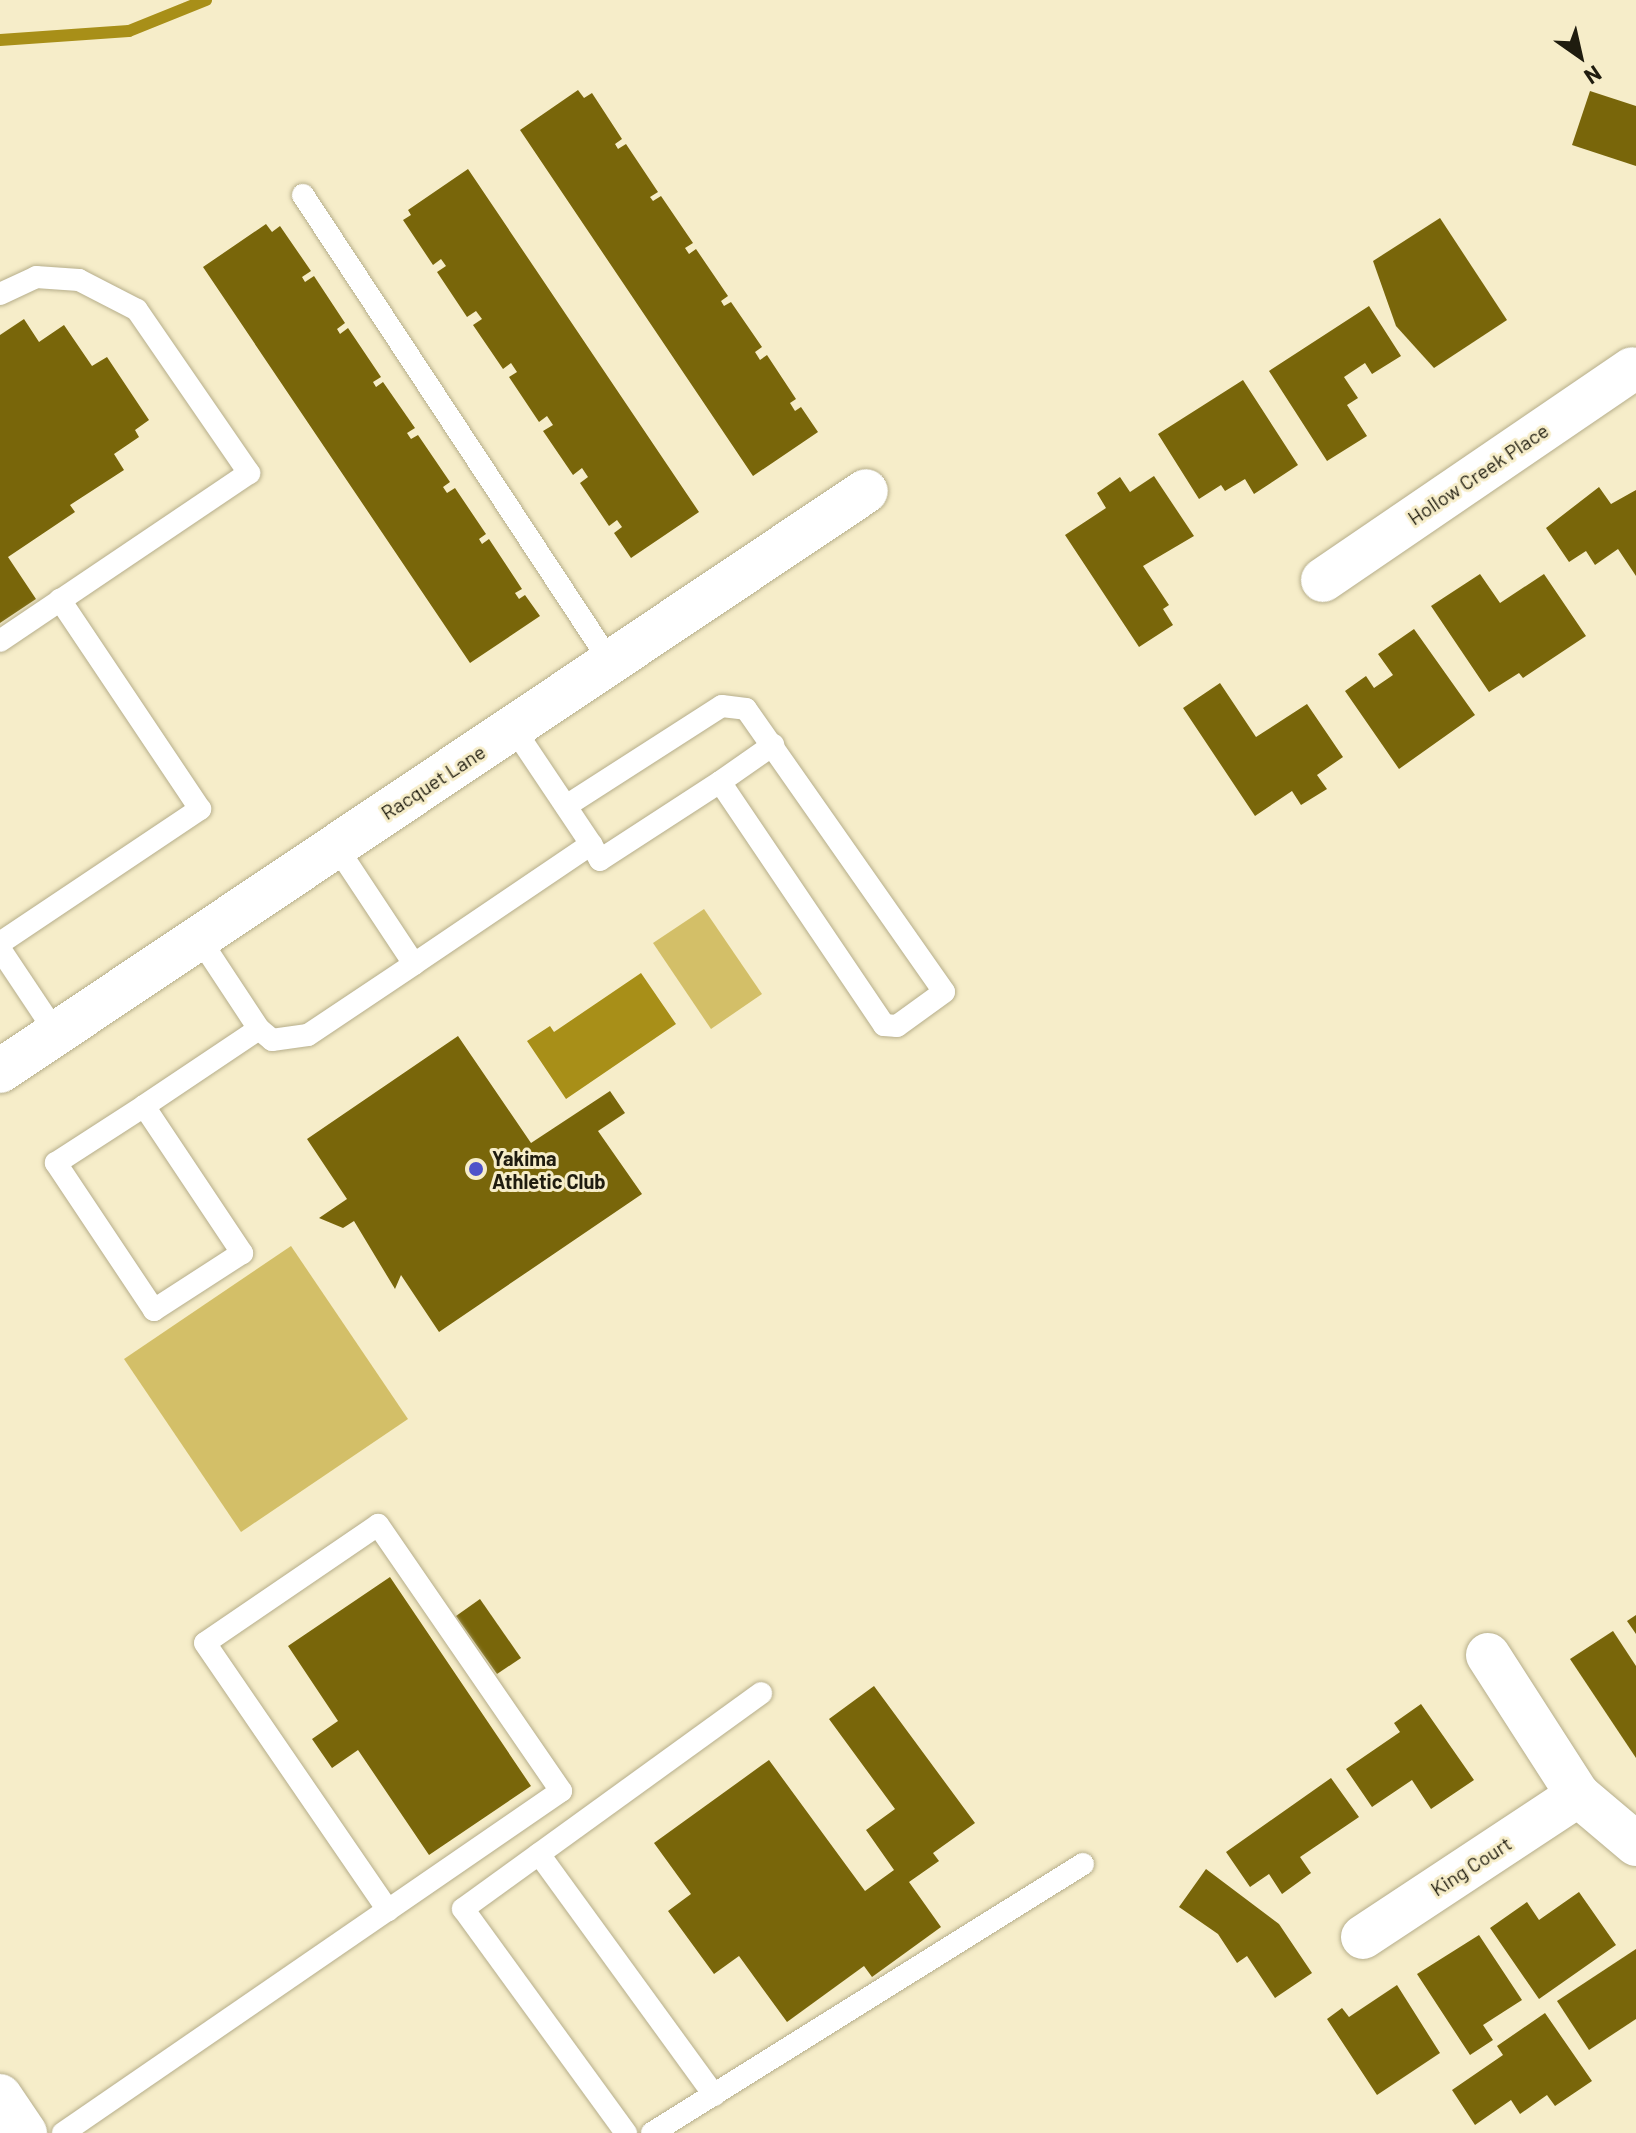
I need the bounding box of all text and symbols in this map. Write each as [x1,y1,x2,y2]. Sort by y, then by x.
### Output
north arrow [1540,16,1620,96]
text: N [1580,61,1607,91]
street label: Hollow Creek Place [1403,418,1553,530]
street label: Racquet Lane [376,739,490,825]
place label: Yakima Athletic Club [492,1146,606,1193]
marker: Yakima Athletic Club [467,1160,485,1178]
street label: King Court [1426,1831,1516,1901]

